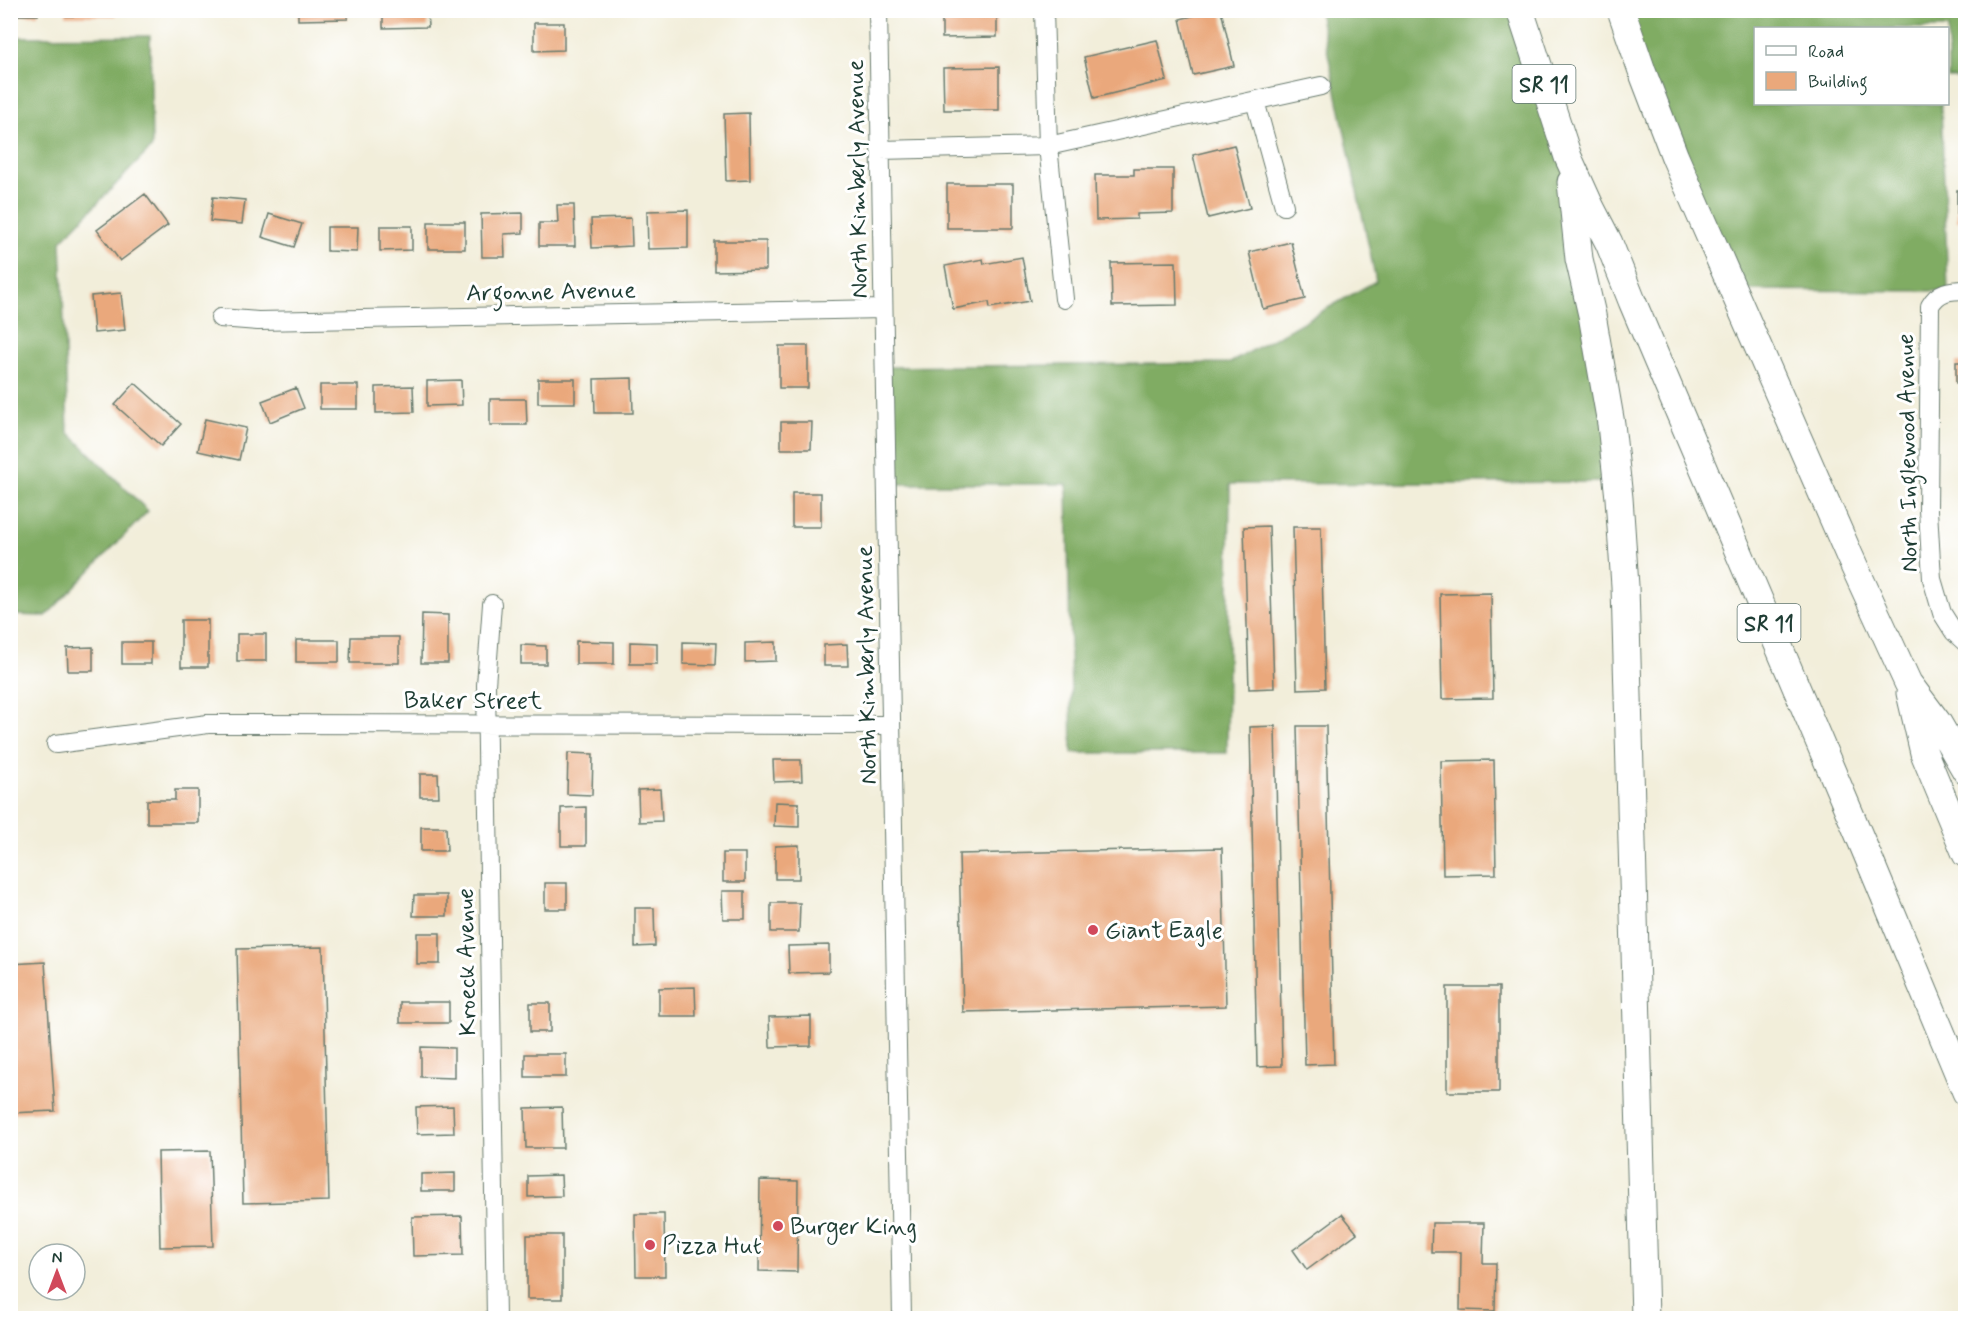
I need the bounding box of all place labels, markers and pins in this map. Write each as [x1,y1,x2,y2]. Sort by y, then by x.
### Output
place label: Giant Eagle [1105,916,1223,947]
marker: Giant Eagle [1086,923,1100,937]
place label: Burger King [790,1212,917,1245]
marker: Burger King [771,1219,785,1233]
place label: Pizza Hut [662,1231,762,1262]
marker: Pizza Hut [643,1238,657,1252]

